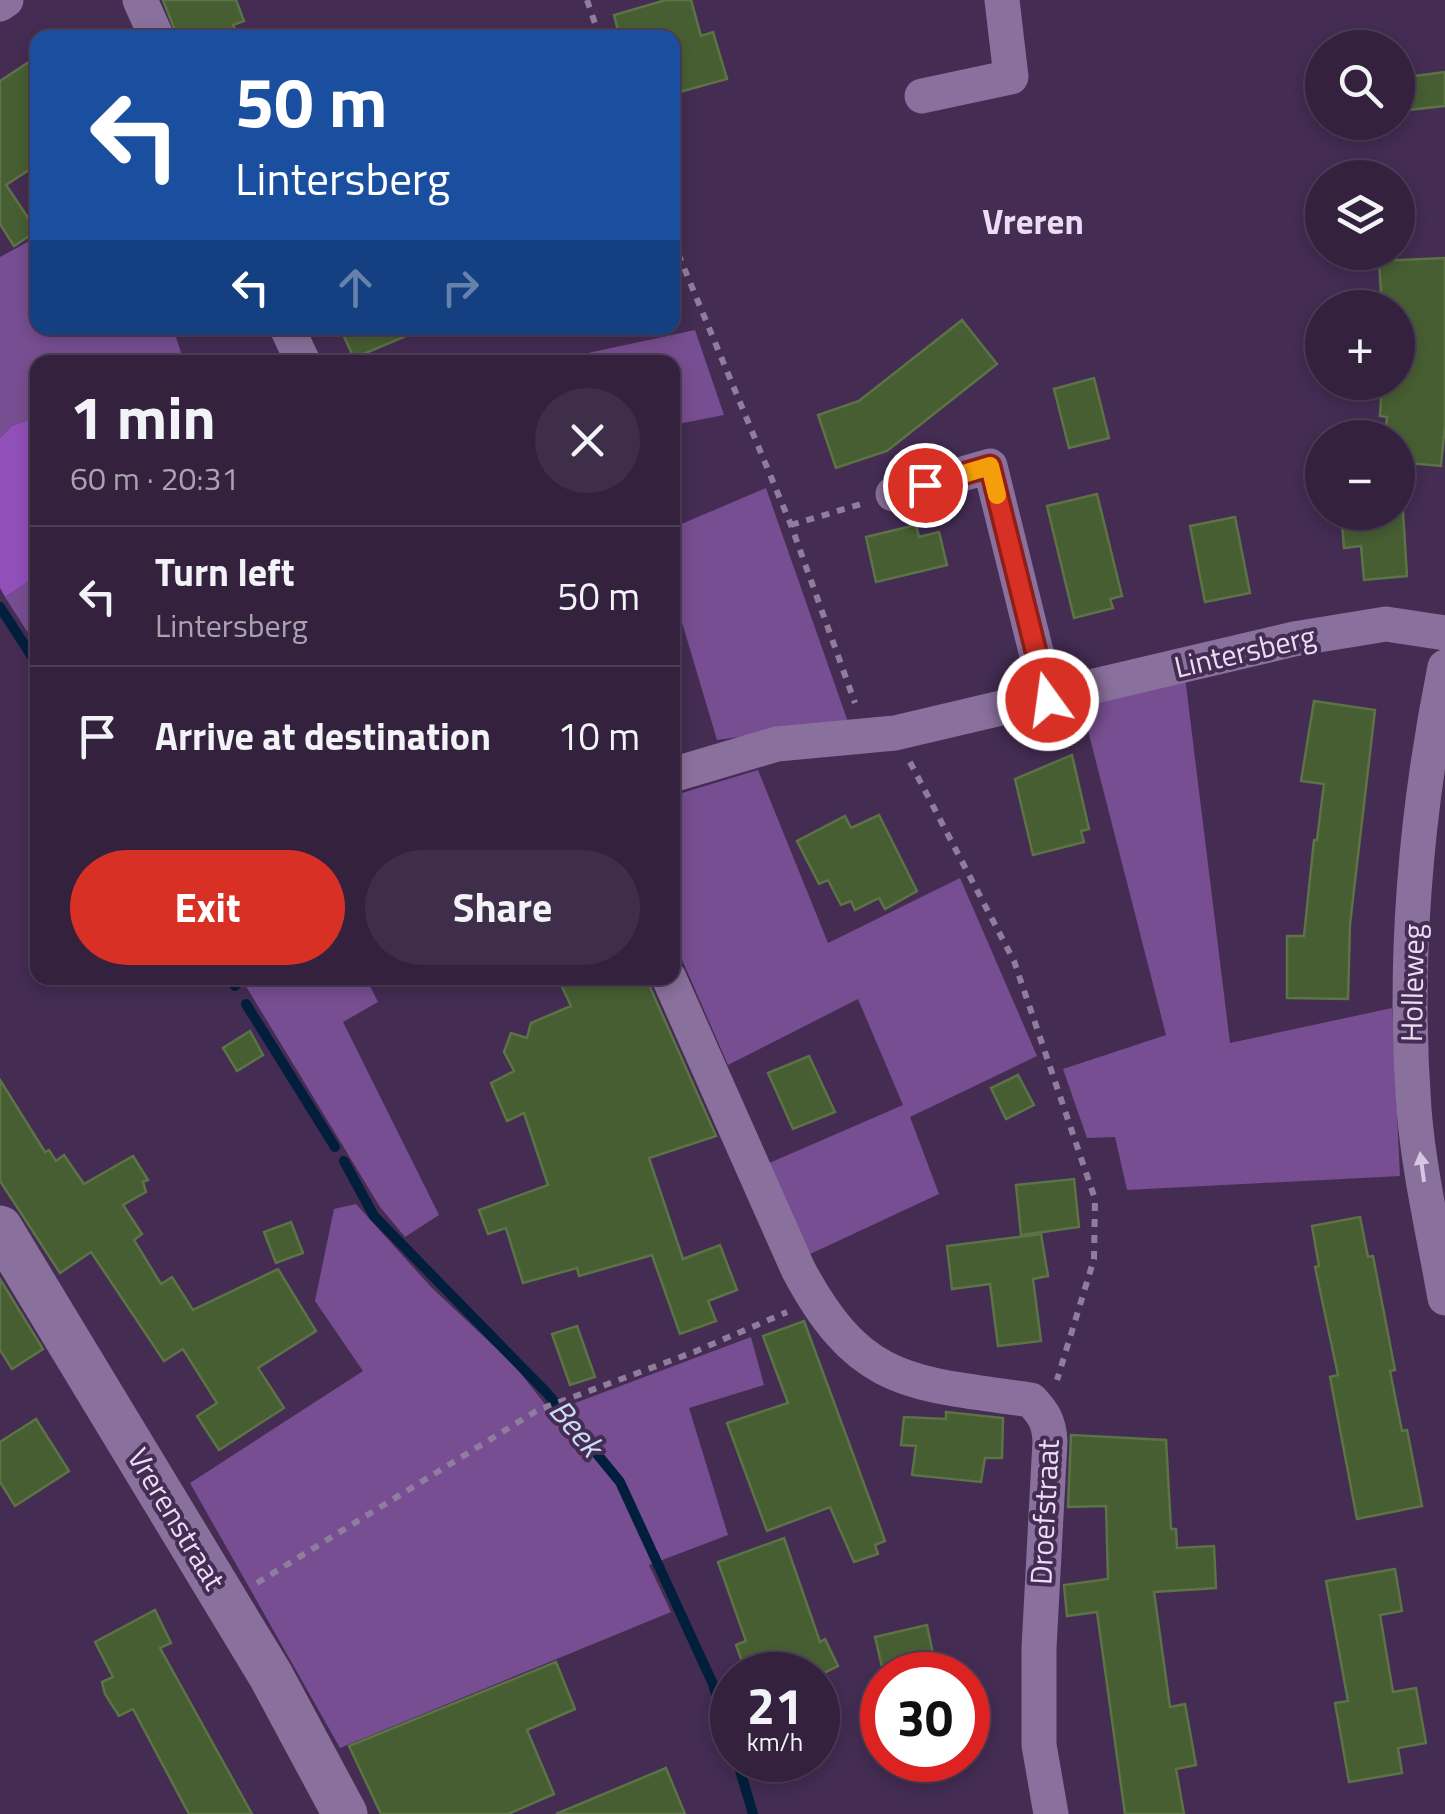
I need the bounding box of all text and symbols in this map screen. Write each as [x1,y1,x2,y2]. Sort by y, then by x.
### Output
map controls [1305,30,1415,530]
button: search [1305,30,1415,140]
text: 50 m [235,48,388,154]
icon: left [70,70,200,200]
text: Lintersberg [235,144,450,212]
button: layers [1305,160,1415,270]
district label: Vreren [982,194,1084,248]
icon: left [223,260,278,315]
icon: ahead [328,260,383,315]
icon: right [433,260,488,315]
button: + [1305,290,1415,400]
text: 1 min [70,371,216,462]
button: close [535,388,640,493]
button: − [1305,420,1415,530]
pin [883,443,968,528]
text: 60 m · 20:31 [70,454,239,502]
icon: arrive [898,458,953,513]
text: Turn left [155,543,295,601]
text: 50 m [557,567,640,625]
icon: left [70,569,125,624]
text: Lintersberg [155,601,308,649]
street label: Lintersberg [1170,612,1320,690]
position arrow [996,648,1100,752]
text: Arrive at destination [155,707,491,765]
text: 10 m [557,707,640,765]
icon: arrive [70,709,125,764]
button: Exit [70,850,345,965]
button: Share [365,850,640,965]
street label: Holleweg [1388,924,1436,1042]
one-way arrow [1413,1151,1429,1183]
water label: Beek [538,1388,618,1470]
street label: Droefstraat [1017,1437,1071,1586]
street label: Vrerenstraat [116,1439,238,1599]
speed limit sign: 30 [860,1652,990,1782]
text: 21 [747,1667,803,1743]
text: km/h [747,1723,803,1761]

